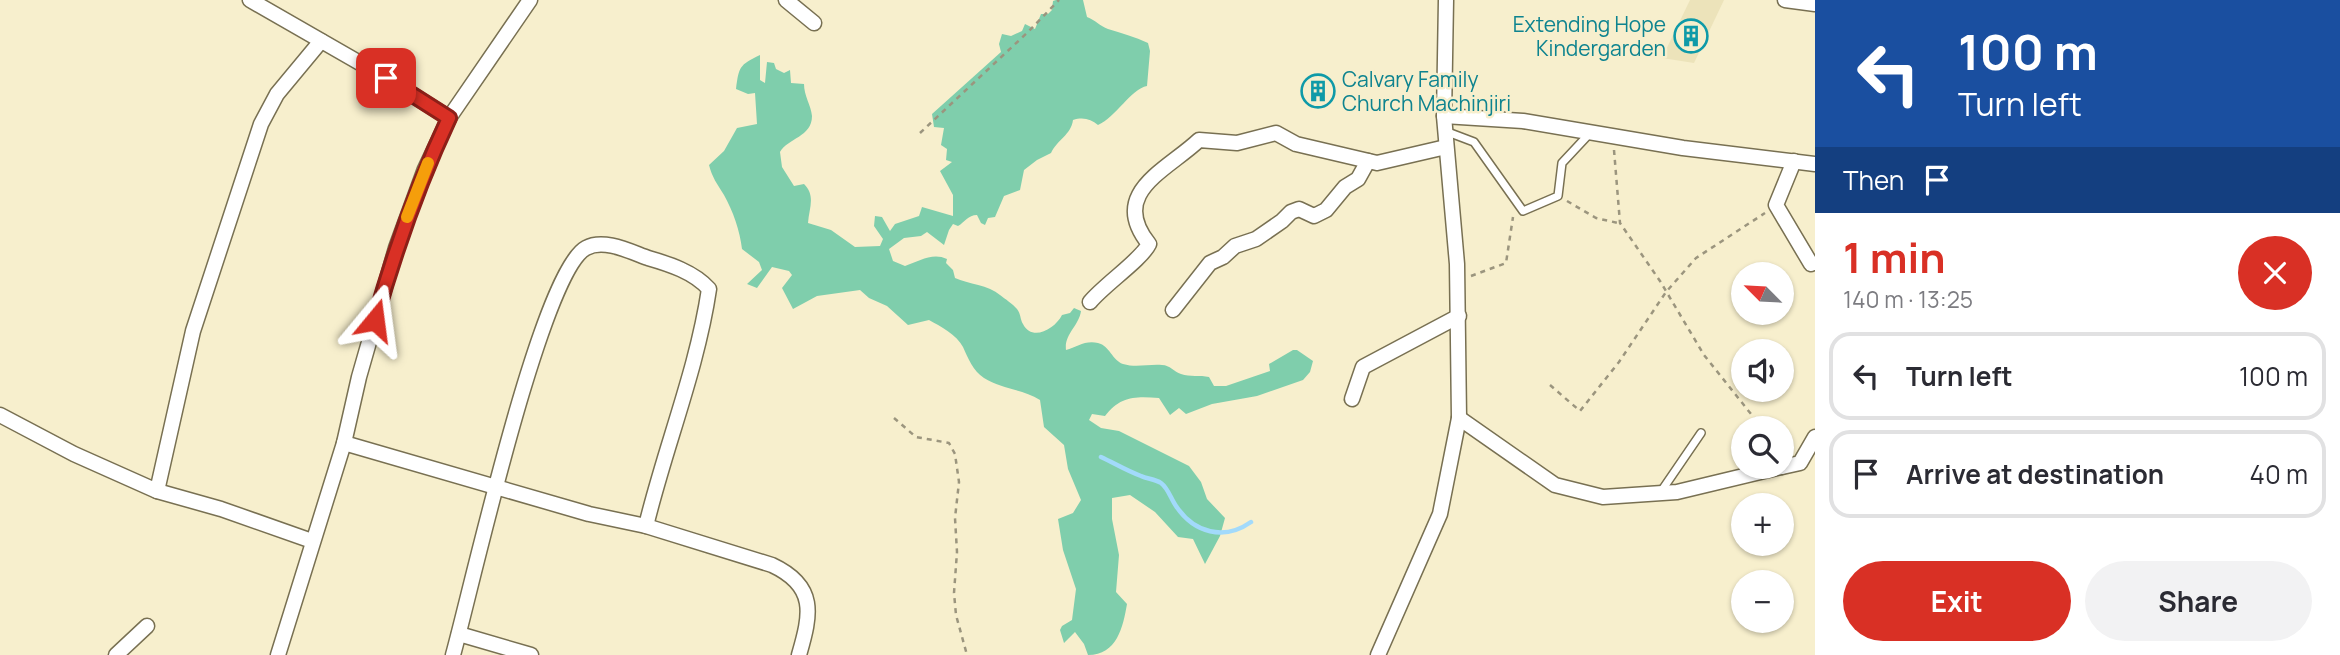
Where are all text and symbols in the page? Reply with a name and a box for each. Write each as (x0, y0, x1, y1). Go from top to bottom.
place label: Extending Hope Kindergarden (1513, 10, 1666, 62)
building icon: Extending Hope Kindergarden (1672, 17, 1710, 55)
text: 100 m (1958, 18, 2098, 85)
icon: left (1843, 28, 1934, 119)
pin (356, 48, 416, 108)
icon: arrive (367, 59, 405, 97)
place label: Calvary Family Church Machinjiri (1342, 65, 1511, 117)
building icon: Calvary Family Church Machinjiri (1299, 72, 1337, 110)
text: Turn left (1958, 82, 2082, 126)
icon: arrive (1918, 161, 1956, 199)
text: Then (1843, 162, 1904, 198)
text: 1 min (1843, 228, 1946, 286)
button: close (2238, 236, 2312, 310)
north arrow (1731, 262, 1794, 326)
map controls (1731, 262, 1794, 633)
position arrow (338, 283, 412, 357)
text: 140 m · 13:25 (1843, 283, 1973, 315)
button: sound (1731, 339, 1794, 402)
icon: left (1847, 357, 1885, 395)
text: Turn left (1906, 358, 2013, 394)
text: 100 m (2239, 358, 2308, 394)
button: search (1731, 416, 1794, 479)
icon: arrive (1847, 455, 1885, 493)
text: Arrive at destination (1906, 456, 2164, 492)
text: 40 m (2250, 456, 2308, 492)
button: + (1731, 493, 1794, 556)
button: Exit (1843, 561, 2071, 641)
button: Share (2085, 561, 2312, 641)
button: − (1731, 570, 1794, 633)

